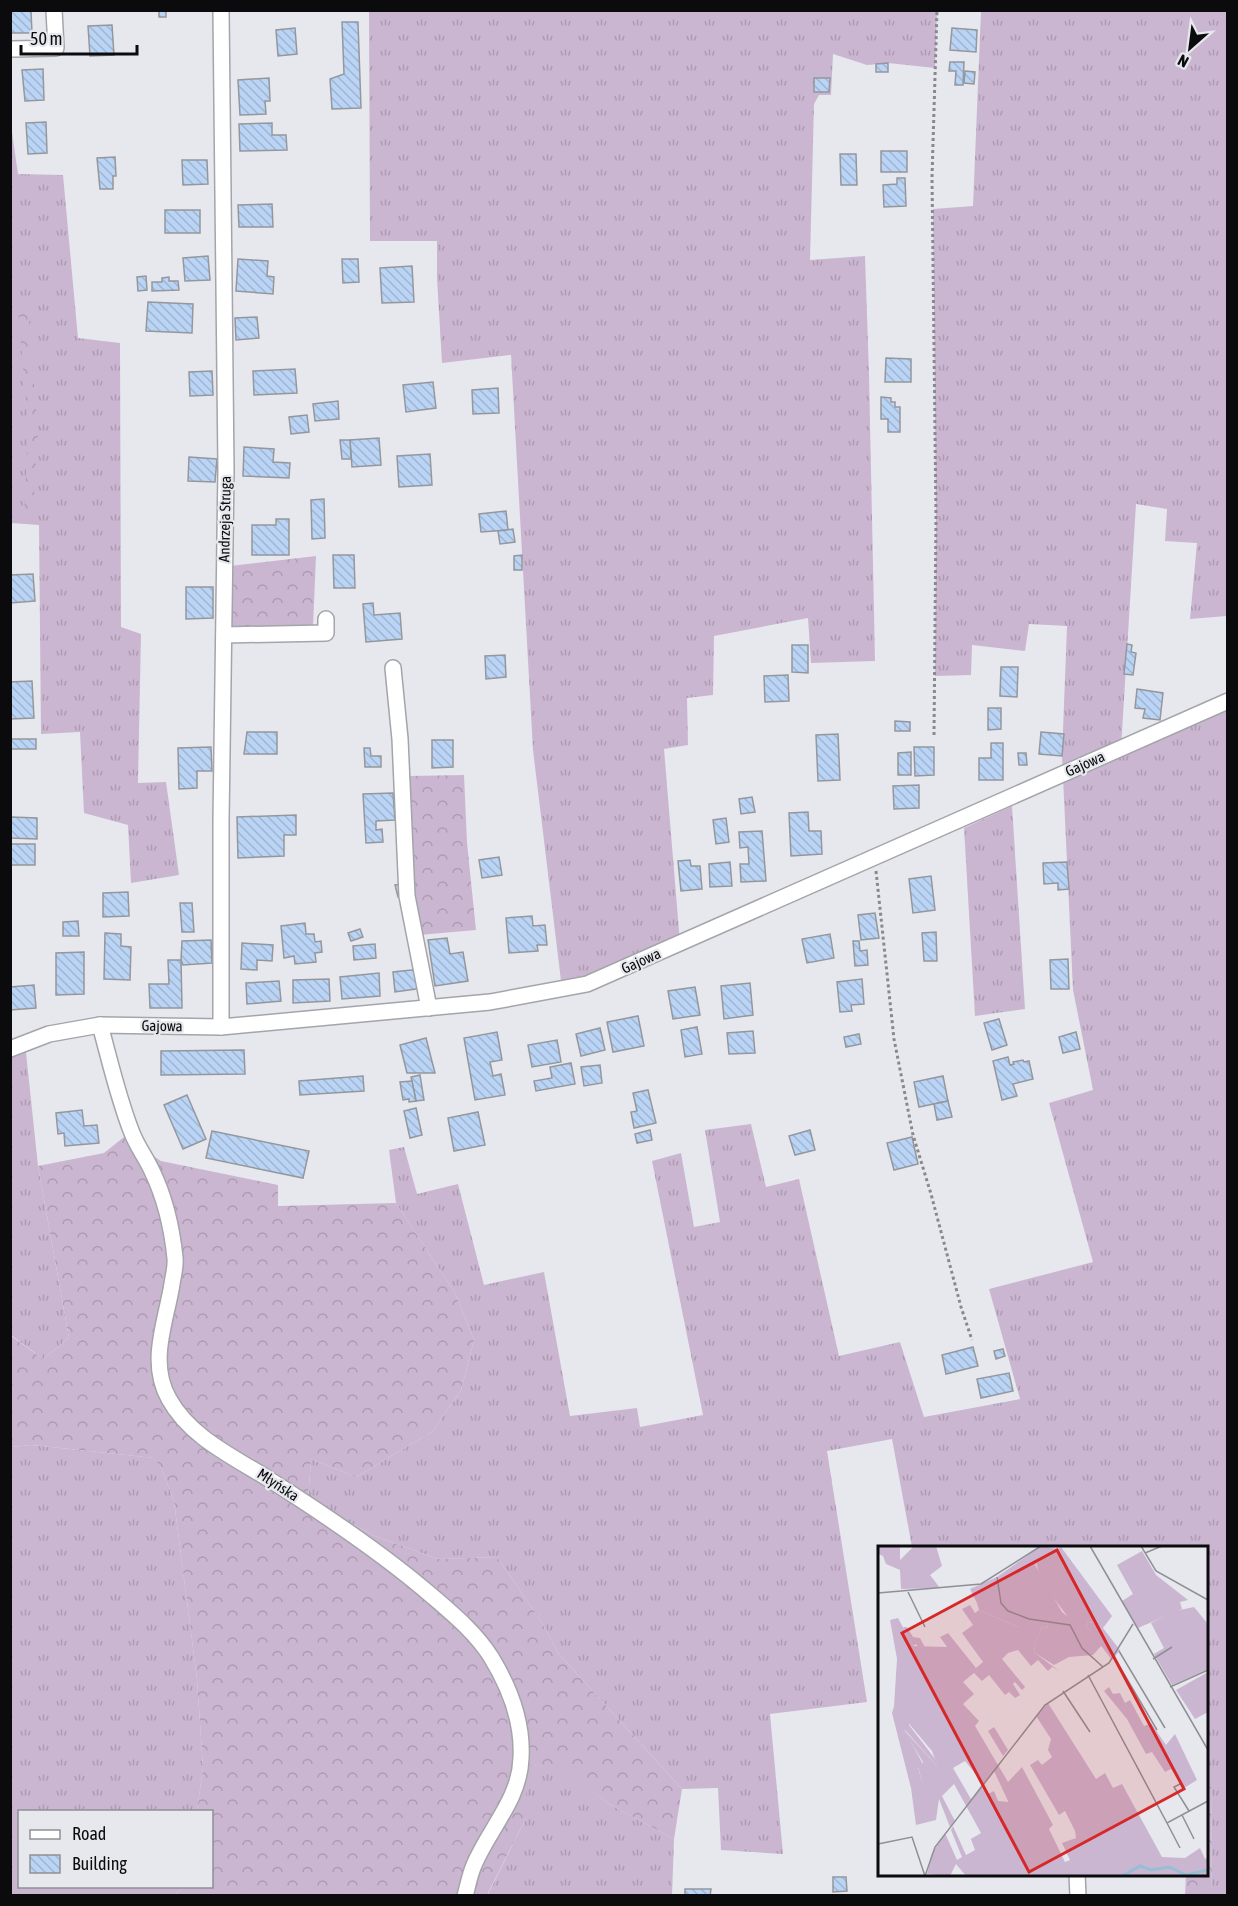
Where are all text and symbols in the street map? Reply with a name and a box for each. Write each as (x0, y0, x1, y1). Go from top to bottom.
scale bar (21, 18, 136, 56)
north arrow (1160, 18, 1220, 78)
text: 50 m (30, 28, 62, 49)
text: N (1175, 51, 1191, 71)
street label: Andrzeja Struga (215, 476, 234, 562)
street label: Gajowa (1063, 747, 1107, 780)
street label: Gajowa (619, 944, 663, 977)
street label: Gajowa (141, 1017, 183, 1034)
street label: Młyńska (254, 1465, 302, 1504)
inset map (878, 1546, 1208, 1876)
legend (18, 1810, 213, 1888)
text: Road (72, 1823, 106, 1844)
text: Building (72, 1853, 127, 1874)

